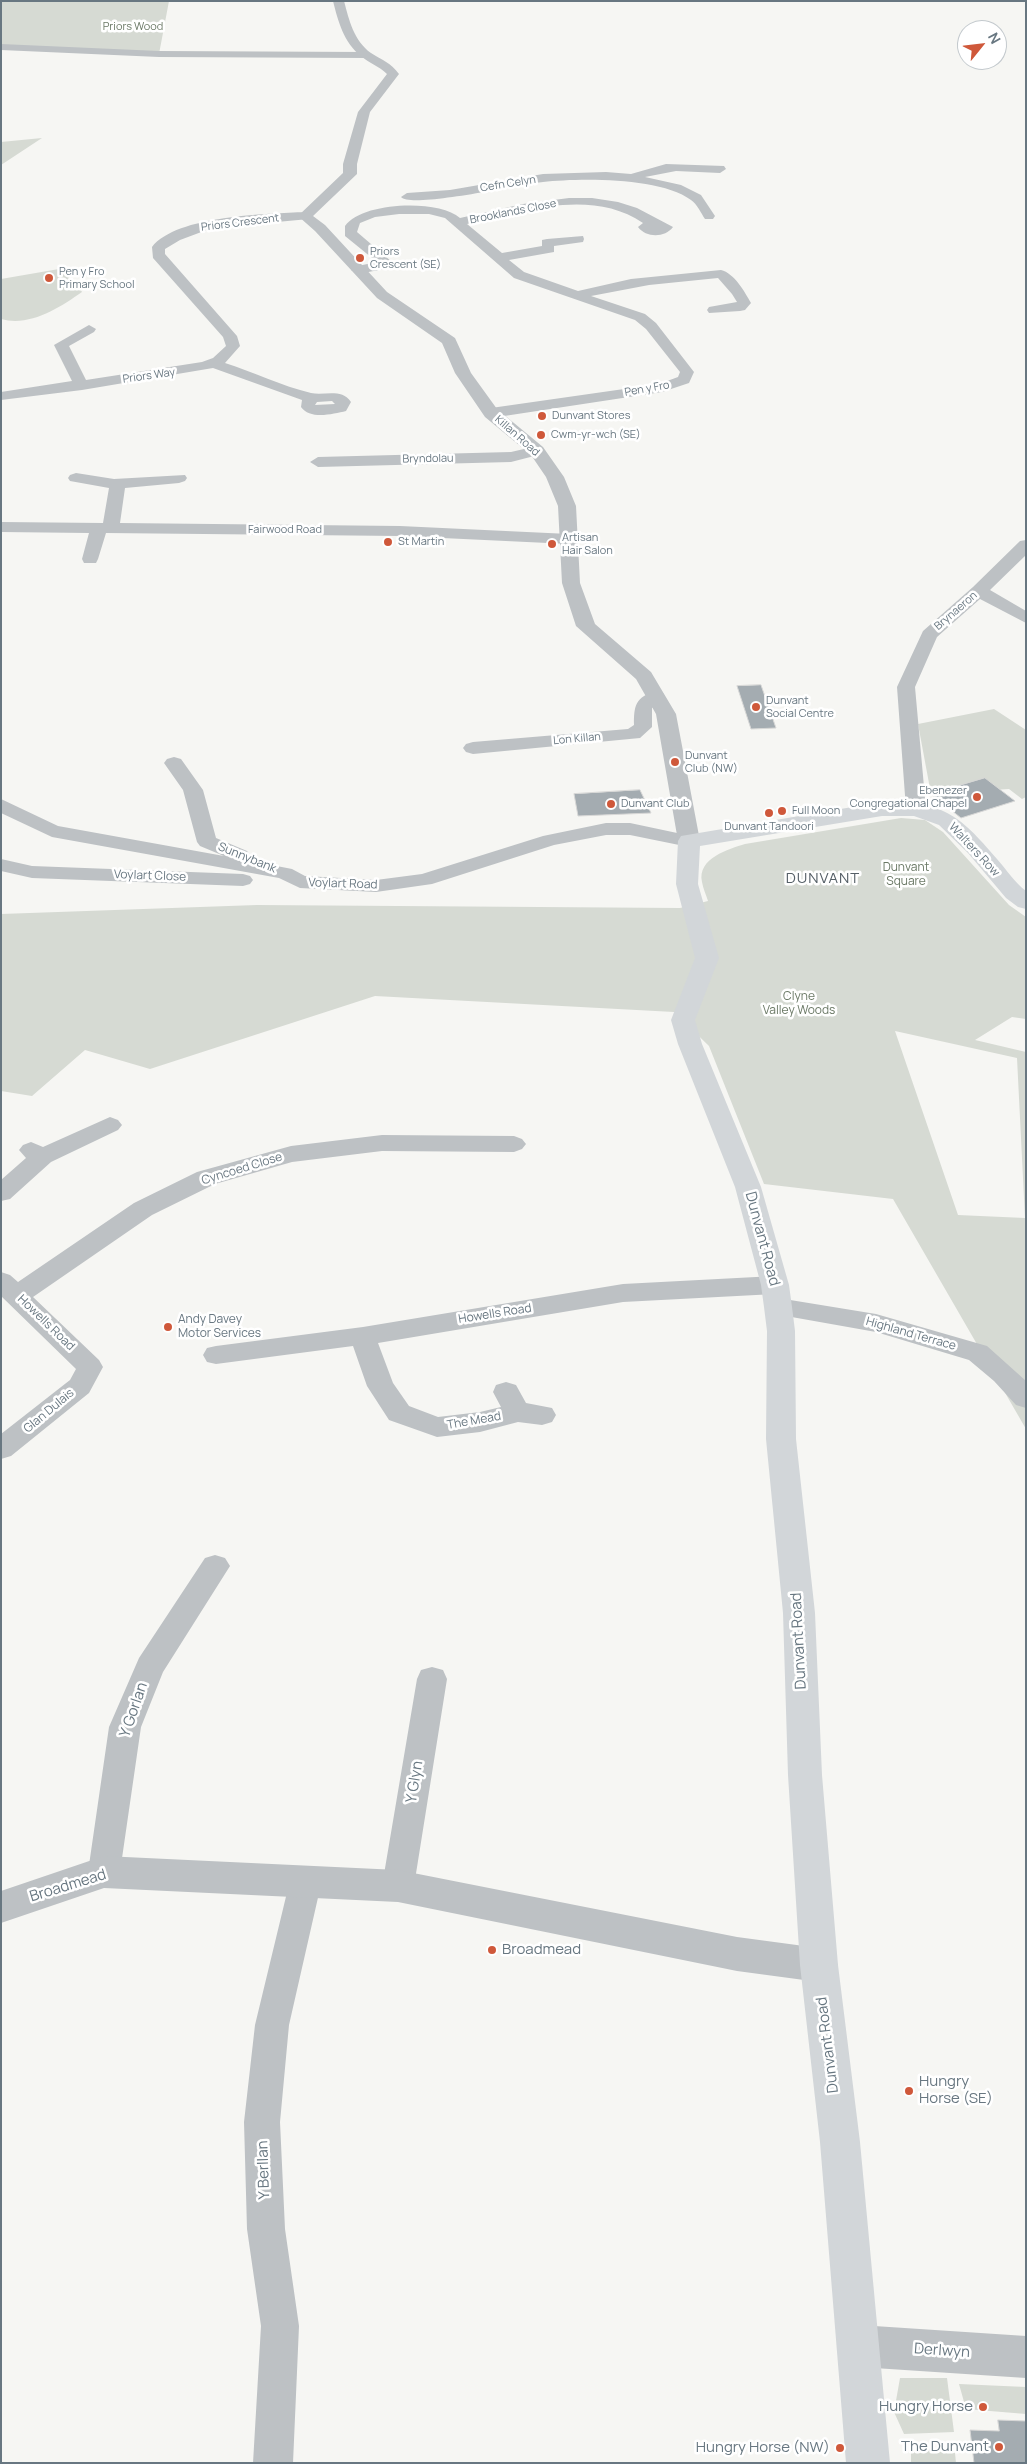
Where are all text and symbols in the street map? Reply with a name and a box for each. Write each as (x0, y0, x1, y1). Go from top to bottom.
park label: Priors Wood (103, 20, 163, 34)
north arrow (957, 20, 1007, 70)
text: N (984, 29, 1005, 47)
street label: Cefn Celyn (479, 173, 537, 195)
street label: Brooklands Close (469, 197, 557, 227)
street label: Priors Crescent (200, 212, 280, 234)
place label: Priors Crescent (SE) (370, 245, 441, 271)
marker: Priors Crescent (SE) (354, 252, 366, 264)
place label: Pen y Fro Primary School (59, 265, 134, 291)
marker: Pen y Fro Primary School (43, 272, 55, 284)
street label: Priors Way (122, 366, 176, 386)
street label: Pen y Fro (623, 379, 671, 399)
place label: Dunvant Stores (552, 409, 630, 423)
marker: Dunvant Stores (536, 410, 548, 422)
street label: Killan Road (492, 413, 542, 459)
place label: Cwm-yr-wch (SE) (551, 428, 641, 442)
marker: Cwm-yr-wch (SE) (535, 429, 547, 441)
street label: Bryndolau (402, 452, 454, 466)
street label: Fairwood Road (248, 523, 322, 537)
place label: Artisan Hair Salon (562, 531, 613, 557)
place label: St Martin (398, 535, 444, 549)
marker: St Martin (382, 536, 394, 548)
marker: Artisan Hair Salon (546, 538, 558, 550)
street label: Brynaeron (932, 589, 980, 633)
place label: Dunvant Social Centre (766, 694, 834, 720)
marker: Dunvant Social Centre (750, 701, 762, 713)
street label: Lon Killan (553, 730, 601, 748)
place label: Dunvant Club (NW) (685, 749, 738, 775)
marker: Dunvant Club (NW) (669, 756, 681, 768)
place label: Ebenezer Congregational Chapel (850, 784, 967, 810)
marker: Ebenezer Congregational Chapel (971, 791, 983, 803)
place label: Dunvant Club (621, 797, 689, 811)
marker: Dunvant Club (605, 798, 617, 810)
place label: Full Moon (792, 804, 840, 818)
marker: Full Moon (776, 805, 788, 817)
marker: Dunvant Tandoori (763, 807, 775, 819)
place label: Dunvant Tandoori (724, 820, 814, 834)
street label: Walters Row (945, 820, 1003, 880)
street label: Sunnybank (216, 840, 278, 876)
park label: Dunvant Square (883, 861, 929, 889)
street label: Voylart Close (114, 868, 186, 884)
district label: DUNVANT (785, 870, 861, 888)
street label: Voylart Road (308, 876, 378, 892)
park label: Clyne Valley Woods (763, 990, 835, 1018)
street label: Cyncoed Close (200, 1150, 284, 1188)
street label: Dunvant Road (741, 1190, 783, 1288)
street label: Howells Road (14, 1292, 78, 1354)
street label: Howells Road (457, 1301, 533, 1327)
place label: Andy Davey Motor Services (178, 1313, 261, 1341)
street label: Highland Terrace (864, 1314, 958, 1354)
marker: Andy Davey Motor Services (162, 1321, 174, 1333)
street label: Glan Dulais (21, 1386, 77, 1436)
street label: The Mead (446, 1409, 502, 1433)
street label: Dunvant Road (787, 1592, 811, 1690)
street label: Y Gorlan (116, 1680, 152, 1740)
street label: Y Glyn (403, 1760, 427, 1804)
street label: Broadmead (28, 1866, 108, 1906)
place label: Broadmead (502, 1941, 581, 1959)
marker: Broadmead (486, 1944, 498, 1956)
street label: Dunvant Road (813, 1996, 843, 2094)
place label: Hungry Horse (SE) (919, 2073, 993, 2108)
marker: Hungry Horse (SE) (903, 2085, 915, 2097)
street label: Y Berllan (254, 2140, 274, 2200)
street label: Derlwyn (913, 2340, 971, 2362)
place label: Hungry Horse (879, 2398, 973, 2416)
marker: Hungry Horse (977, 2401, 989, 2413)
place label: The Dunvant (901, 2438, 989, 2456)
place label: Hungry Horse (NW) (696, 2439, 830, 2457)
marker: The Dunvant (993, 2441, 1005, 2453)
marker: Hungry Horse (NW) (834, 2442, 846, 2454)

